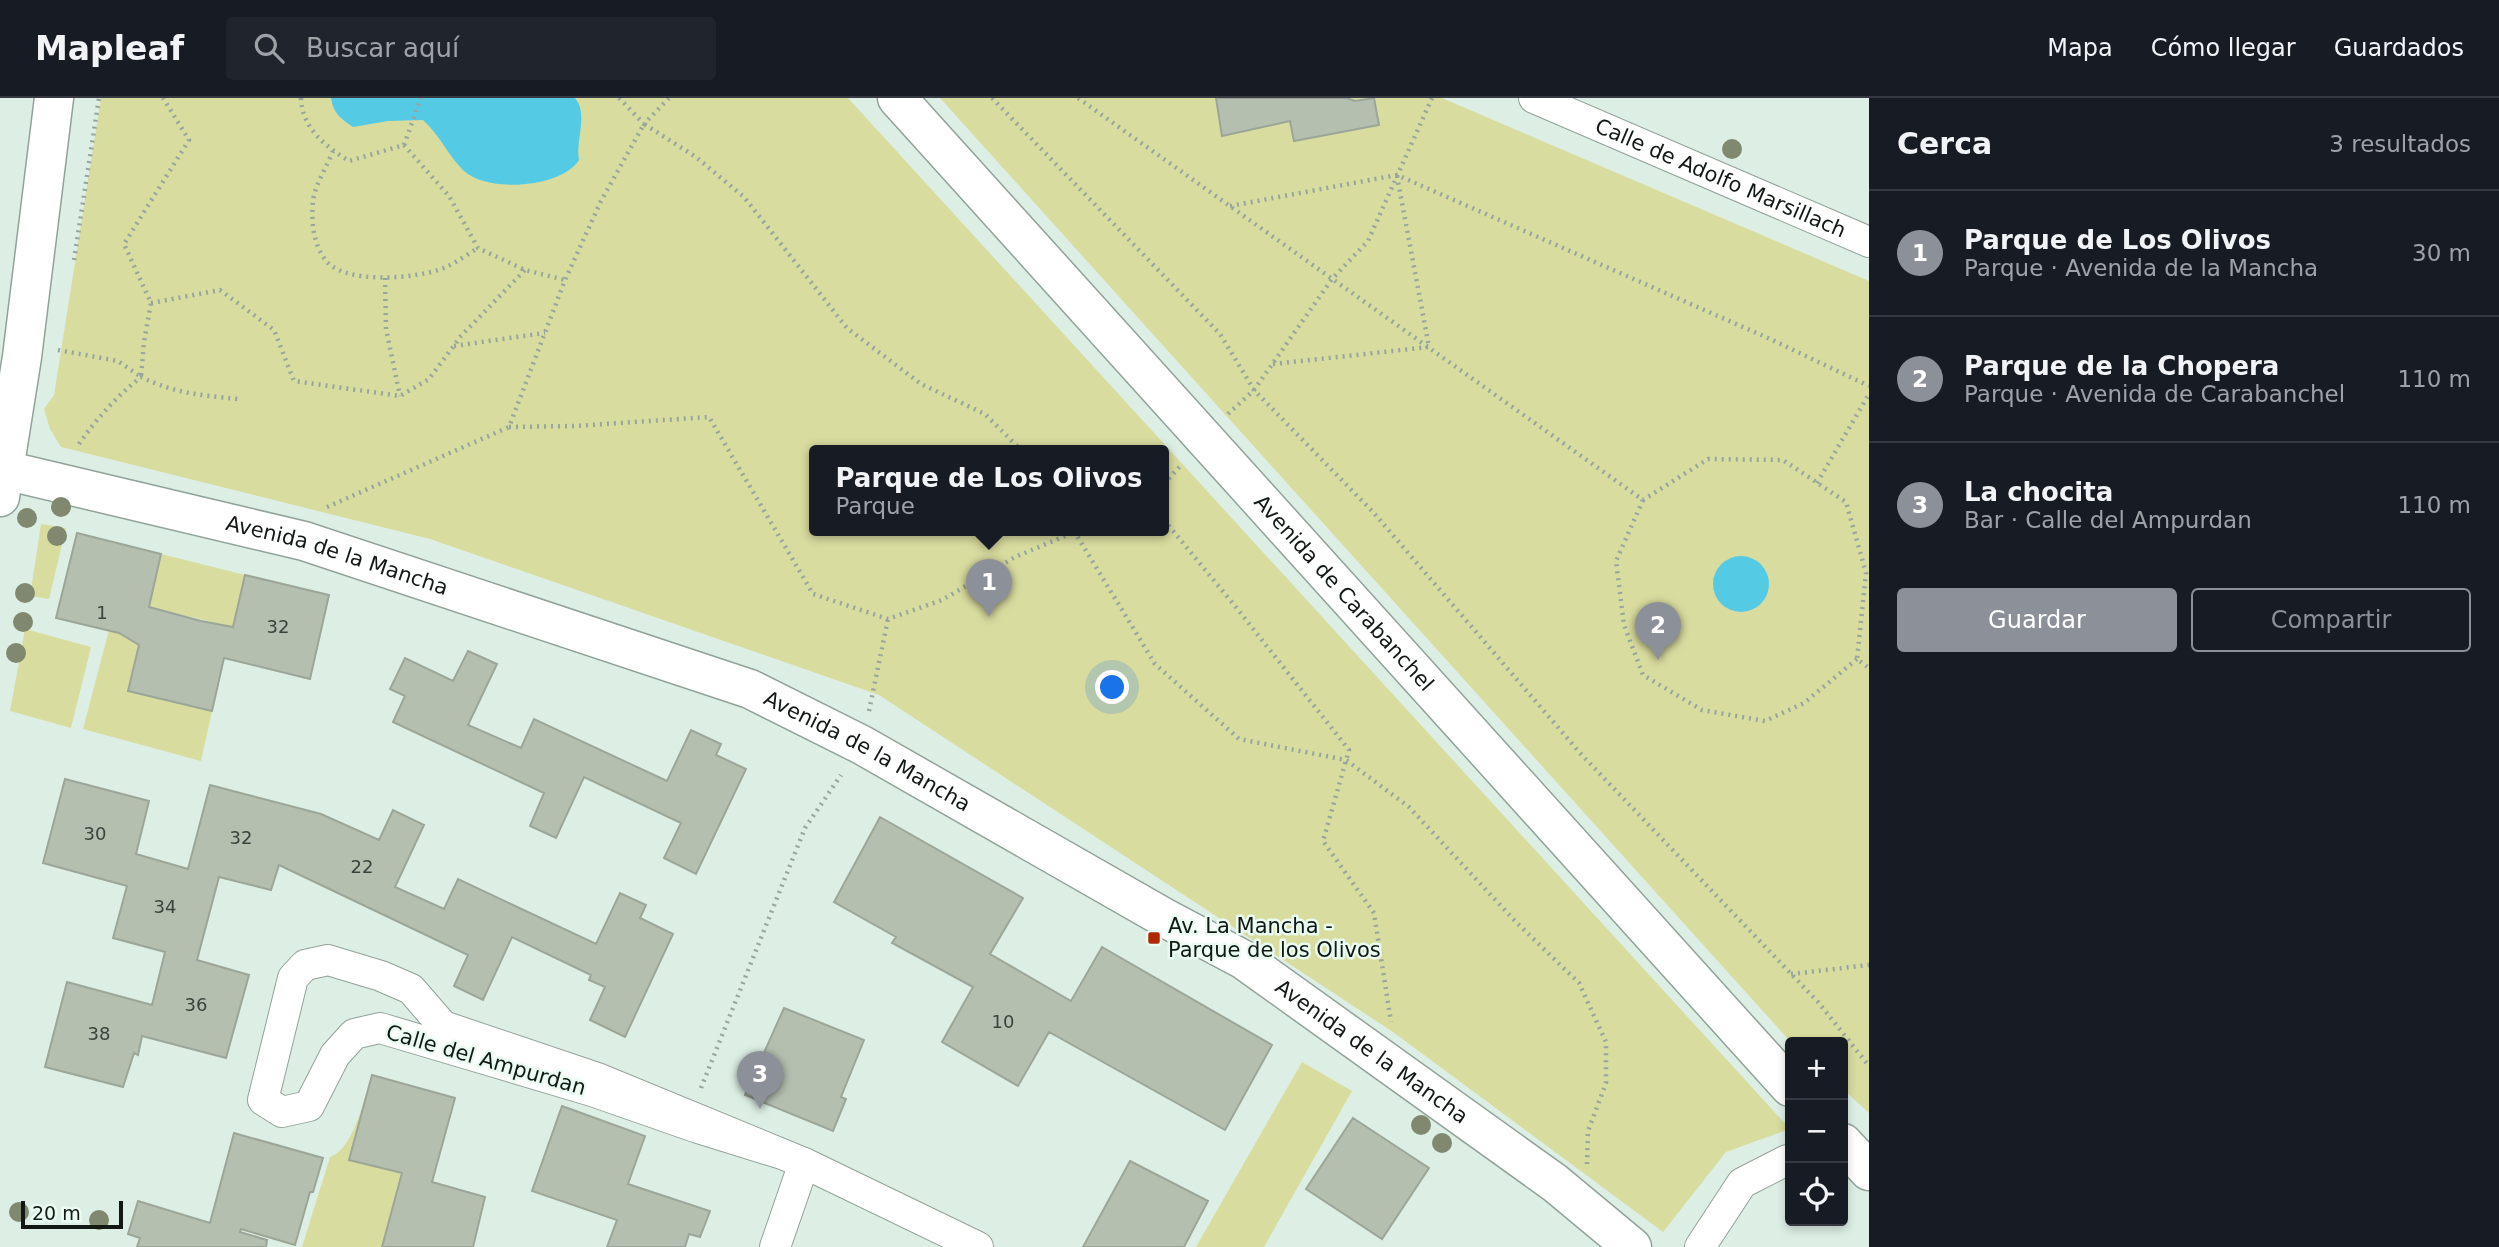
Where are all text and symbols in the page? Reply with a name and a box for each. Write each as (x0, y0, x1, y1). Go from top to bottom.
search box (226, 17, 716, 80)
text: Mapleaf (35, 29, 184, 68)
icon: search (250, 29, 288, 67)
text: Buscar aquí (306, 33, 459, 63)
text: Mapa (2047, 34, 2113, 62)
text: Cómo llegar (2151, 34, 2296, 62)
text: Guardados (2334, 34, 2464, 62)
street label: Calle de Adolfo Marsillach (1591, 114, 1850, 243)
text: Cerca (1897, 126, 1992, 161)
text: 3 resultados (2329, 131, 2471, 157)
text: Parque de Los Olivos (1964, 225, 2271, 255)
text: 1 (1912, 240, 1928, 266)
text: 30 m (2412, 240, 2471, 266)
text: Parque · Avenida de la Mancha (1964, 255, 2318, 281)
text: Parque de la Chopera (1964, 351, 2279, 381)
text: 2 (1912, 366, 1928, 392)
text: 110 m (2397, 366, 2471, 392)
text: Parque · Avenida de Carabanchel (1964, 381, 2345, 407)
popup (809, 445, 1169, 536)
text: Parque de Los Olivos (836, 463, 1143, 493)
text: La chocita (1964, 477, 2113, 507)
street label: Avenida de Carabanchel (1249, 490, 1439, 696)
text: 3 (1912, 492, 1928, 518)
text: 110 m (2397, 492, 2471, 518)
text: Parque (836, 493, 915, 519)
text: Bar · Calle del Ampurdan (1964, 507, 2252, 533)
street label: Avenida de la Mancha (223, 511, 451, 600)
pin: 1 (966, 559, 1012, 617)
button: Guardar (1897, 588, 2177, 652)
button: Compartir (2191, 588, 2471, 652)
house number: 1 (96, 602, 108, 623)
pin: 2 (1635, 602, 1681, 660)
house number: 32 (267, 616, 289, 637)
your location (1095, 670, 1129, 704)
street label: Avenida de la Mancha (760, 686, 975, 816)
house number: 30 (84, 823, 106, 844)
house number: 32 (230, 827, 252, 848)
house number: 22 (351, 856, 373, 877)
house number: 34 (154, 896, 176, 917)
place label: Av. La Mancha - Parque de los Olivos (1168, 914, 1381, 962)
marker: Av. La Mancha - Parque de los Olivos (1146, 930, 1162, 946)
street label: Avenida de la Mancha (1271, 974, 1472, 1129)
house number: 36 (185, 994, 207, 1015)
house number: 10 (992, 1011, 1014, 1032)
street label: Calle del Ampurdan (383, 1020, 589, 1100)
house number: 38 (88, 1023, 110, 1044)
map controls (1785, 1037, 1848, 1226)
button: + (1785, 1037, 1848, 1100)
pin: 3 (737, 1051, 783, 1109)
button: − (1785, 1100, 1848, 1163)
button: locate (1785, 1163, 1848, 1226)
scale bar (21, 1198, 122, 1230)
text: 20 m (32, 1202, 81, 1224)

